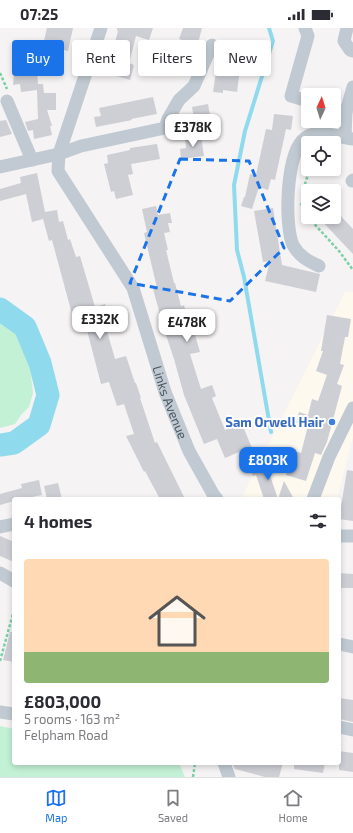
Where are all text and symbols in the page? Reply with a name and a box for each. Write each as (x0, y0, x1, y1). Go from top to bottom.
text: 07:25 (20, 5, 58, 23)
chip: Buy (12, 40, 64, 76)
chip: Rent (72, 40, 130, 76)
chip: Filters (138, 40, 206, 76)
chip: New (214, 40, 271, 76)
north arrow (301, 88, 341, 128)
map controls (301, 88, 341, 224)
pin: £378K (165, 114, 221, 148)
text: £378K (174, 119, 212, 135)
button: locate (301, 136, 341, 176)
button: layers (301, 184, 341, 224)
pin: £332K (72, 306, 128, 340)
pin: £478K (159, 309, 215, 343)
text: £332K (81, 311, 119, 327)
text: £478K (167, 314, 207, 330)
street label: Links Avenue (149, 364, 191, 441)
place label: Sam Orwell Hair (225, 414, 324, 430)
marker: Sam Orwell Hair (327, 417, 337, 427)
pin: £803K (240, 447, 296, 481)
text: £803K (248, 452, 288, 468)
icon: filters (307, 510, 329, 532)
text: 4 homes (24, 511, 92, 531)
icon: home (141, 585, 213, 657)
text: £803,000 (24, 691, 101, 711)
text: 5 rooms · 163 m² (24, 711, 120, 727)
text: Felpham Road (24, 727, 108, 743)
tab: Map (45, 787, 67, 824)
tab: Saved (158, 787, 188, 824)
tab: Home (279, 787, 308, 824)

